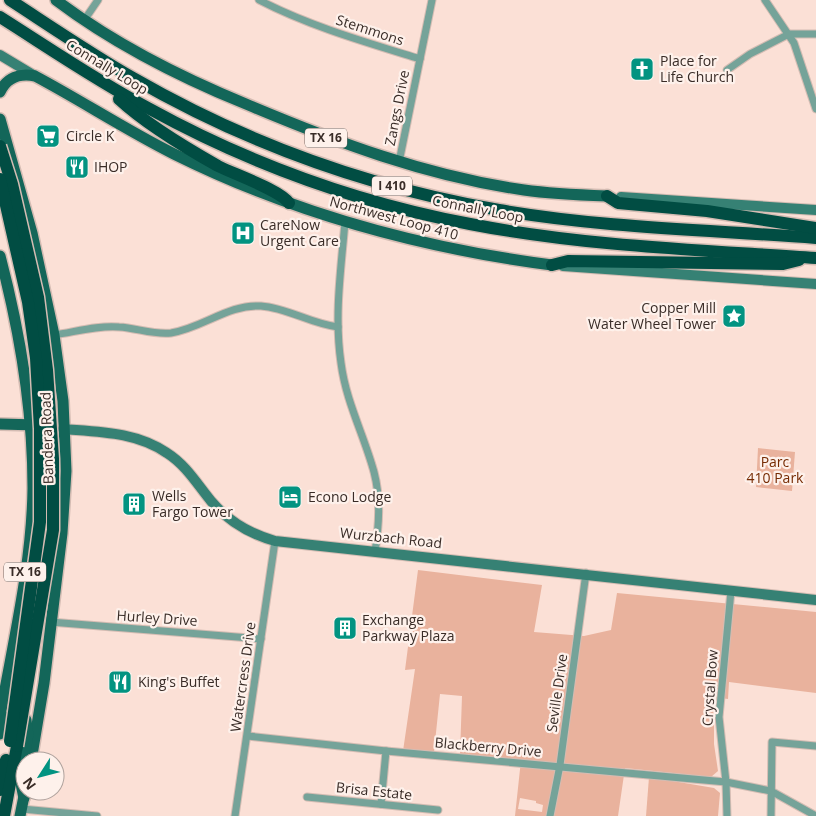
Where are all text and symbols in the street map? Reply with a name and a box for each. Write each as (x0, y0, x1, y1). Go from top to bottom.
street label: Stemmons (334, 10, 407, 49)
street label: Connally Loop (63, 35, 152, 99)
place label: Place for Life Church (660, 51, 734, 86)
church icon: Place for Life Church (629, 56, 655, 82)
street label: Zangs Drive (380, 68, 413, 147)
supermarket icon: Circle K (35, 123, 61, 149)
place label: Circle K (66, 126, 115, 145)
road number: TX 16 (305, 128, 347, 148)
restaurant icon: IHOP (64, 154, 90, 180)
place label: IHOP (94, 157, 128, 176)
road number: I 410 (372, 177, 412, 196)
street label: Connally Loop (431, 190, 525, 227)
street label: Northwest Loop 410 (328, 191, 461, 244)
place label: CareNow Urgent Care (260, 215, 339, 250)
hospital icon: CareNow Urgent Care (230, 220, 256, 246)
place label: Copper Mill Water Wheel Tower (588, 298, 716, 333)
place icon: Copper Mill Water Wheel Tower (721, 303, 747, 329)
street label: Bandera Road (35, 392, 58, 485)
park label: Parc 410 Park (747, 452, 804, 487)
hotel icon: Econo Lodge (277, 484, 303, 510)
place label: Wells Fargo Tower (152, 486, 233, 521)
place label: Econo Lodge (308, 487, 391, 506)
building icon: Wells Fargo Tower (121, 491, 147, 517)
street label: Wurzbach Road (339, 523, 443, 552)
road number: TX 16 (4, 562, 46, 582)
street label: Hurley Drive (116, 605, 198, 630)
place label: Exchange Parkway Plaza (362, 610, 455, 645)
building icon: Exchange Parkway Plaza (332, 615, 358, 641)
street label: Watercress Drive (225, 621, 260, 733)
street label: Crystal Bow (697, 649, 722, 727)
street label: Seville Drive (542, 652, 571, 733)
restaurant icon: King's Buffet (107, 669, 133, 695)
place label: King's Buffet (138, 672, 220, 691)
street label: Blackberry Drive (434, 732, 542, 761)
north arrow (15, 751, 65, 801)
text: N (18, 774, 40, 794)
street label: Brisa Estate (335, 777, 413, 804)

